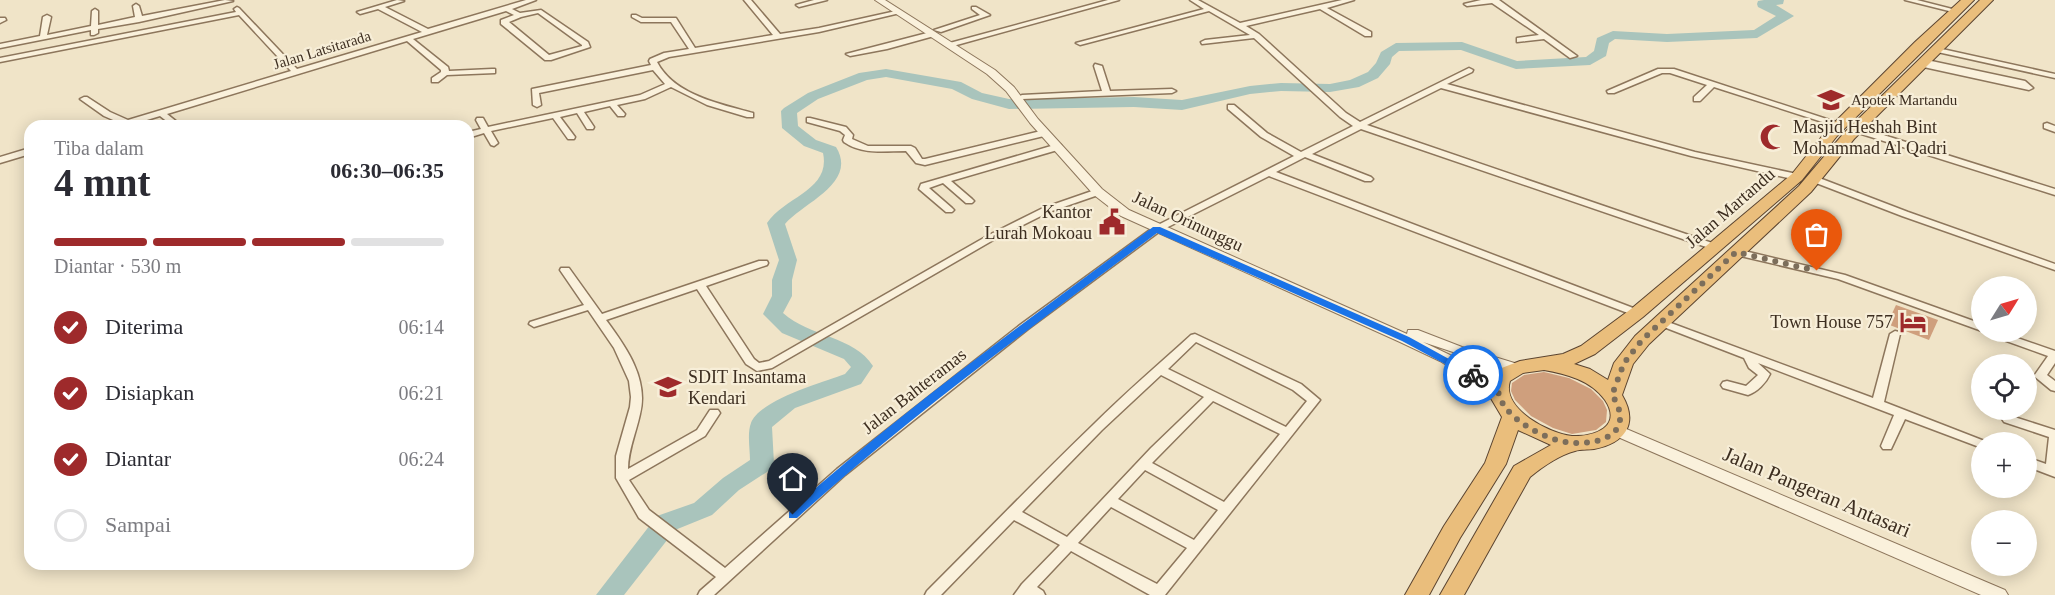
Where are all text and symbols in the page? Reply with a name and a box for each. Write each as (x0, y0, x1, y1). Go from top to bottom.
street label: Jalan Latsitarada (271, 27, 373, 72)
school or university icon: Apotek Martandu (1816, 85, 1846, 115)
place label: Apotek Martandu (1851, 92, 1958, 108)
place label: Masjid Heshah Bint Mohammad Al Qadri (1793, 117, 1947, 158)
mosque icon: Masjid Heshah Bint Mohammad Al Qadri (1758, 122, 1788, 152)
text: Tiba dalam (54, 137, 144, 159)
text: 06:30–06:35 (330, 158, 444, 183)
text: 4 mnt (54, 161, 150, 204)
street label: Jalan Martandu (1681, 164, 1779, 252)
street label: Jalan Orinunggu (1130, 187, 1246, 255)
place label: Kantor Lurah Mokoau (985, 202, 1092, 243)
public building icon: Kantor Lurah Mokoau (1097, 207, 1127, 237)
pin (1791, 209, 1842, 271)
icon: bag (1800, 218, 1833, 251)
text: Diantar · 530 m (54, 255, 181, 277)
north arrow (1971, 276, 2037, 342)
map controls (1971, 276, 2037, 576)
hotel icon: Town House 757 (1898, 307, 1928, 337)
icon: check (54, 311, 87, 344)
place label: Town House 757 (1770, 312, 1893, 332)
text: Diterima (105, 314, 183, 339)
text: 06:14 (398, 316, 444, 338)
street label: Jalan Bahteramas (858, 344, 970, 438)
courier (1443, 345, 1503, 405)
button: locate (1971, 354, 2037, 420)
icon: bike (1457, 359, 1490, 392)
place label: SDIT Insantama Kendari (688, 367, 806, 408)
school or university icon: SDIT Insantama Kendari (653, 372, 683, 402)
icon: check (54, 377, 87, 410)
text: Disiapkan (105, 380, 194, 405)
text: 06:21 (398, 382, 444, 404)
button: + (1971, 432, 2037, 498)
street label: Jalan Pangeran Antasari (1719, 442, 1915, 543)
icon: check (54, 443, 87, 476)
text: Diantar (105, 446, 171, 471)
text: 06:24 (398, 448, 444, 470)
pin (767, 453, 818, 515)
icon: home (776, 462, 809, 495)
button: − (1971, 510, 2037, 576)
text: Sampai (105, 512, 171, 537)

